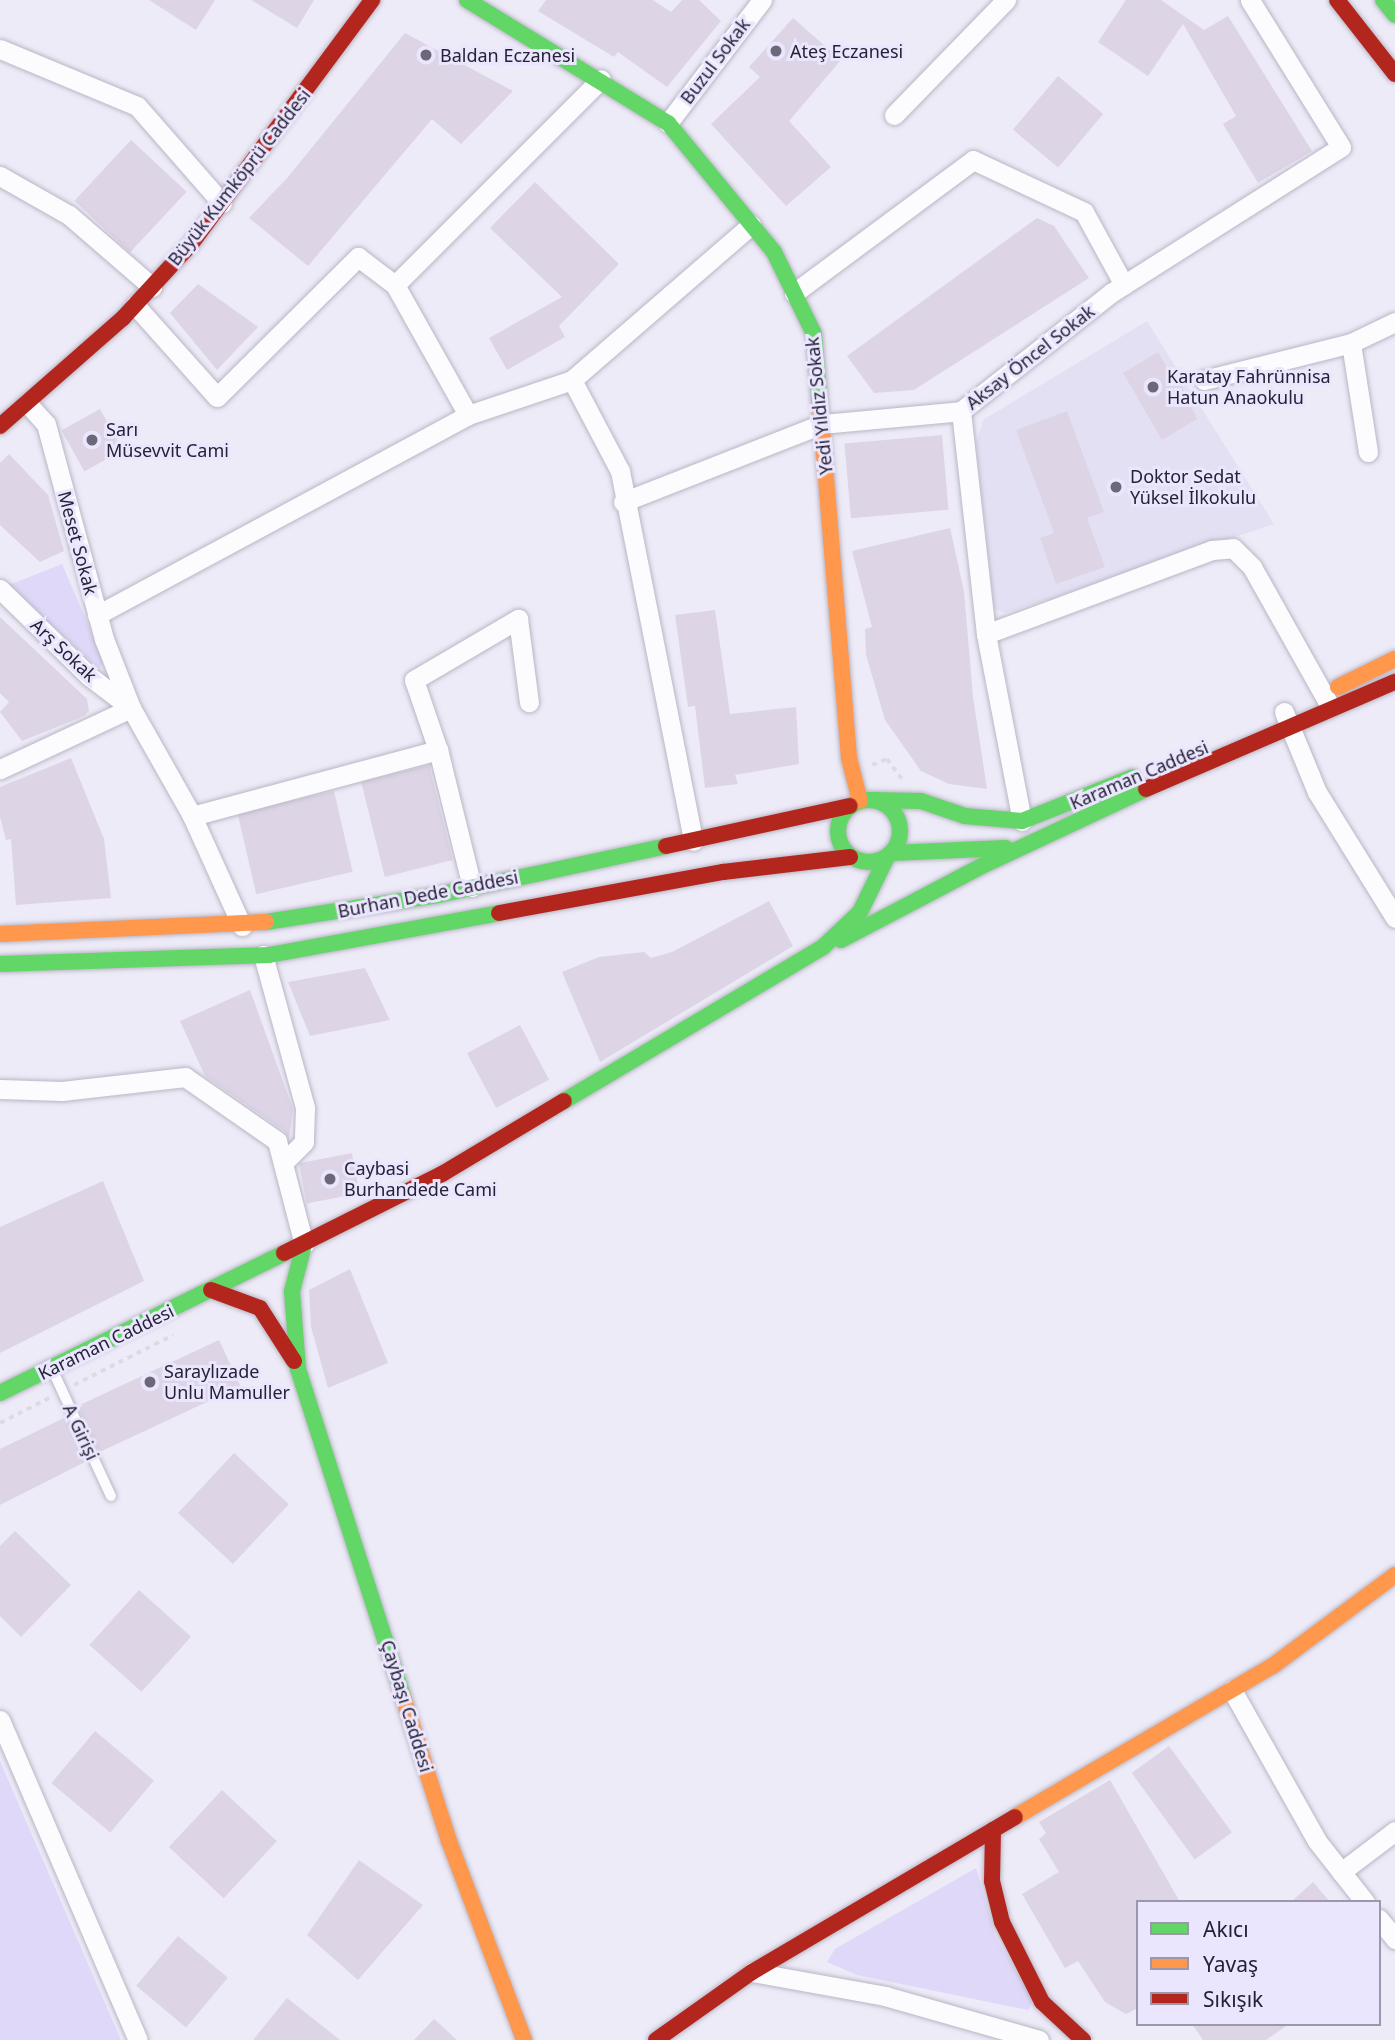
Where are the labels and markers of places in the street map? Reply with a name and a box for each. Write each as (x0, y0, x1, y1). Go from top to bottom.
place label: Ateş Eczanesi (790, 40, 903, 62)
marker: Ateş Eczanesi (768, 43, 784, 59)
place label: Baldan Eczanesi (440, 44, 575, 66)
marker: Baldan Eczanesi (418, 47, 434, 63)
place label: Karatay Fahrünnisa Hatun Anaokulu (1167, 366, 1331, 408)
marker: Karatay Fahrünnisa Hatun Anaokulu (1145, 379, 1161, 395)
place label: Sarı Müsevvit Cami (106, 419, 229, 462)
marker: Sarı Müsevvit Cami (84, 432, 100, 448)
place label: Doktor Sedat Yüksel İlkokulu (1130, 466, 1256, 508)
marker: Doktor Sedat Yüksel İlkokulu (1108, 479, 1124, 495)
place label: Caybasi Burhandede Cami (344, 1158, 497, 1200)
marker: Caybasi Burhandede Cami (322, 1171, 338, 1187)
place label: Saraylızade Unlu Mamuller (164, 1361, 290, 1404)
marker: Saraylızade Unlu Mamuller (142, 1374, 158, 1390)

